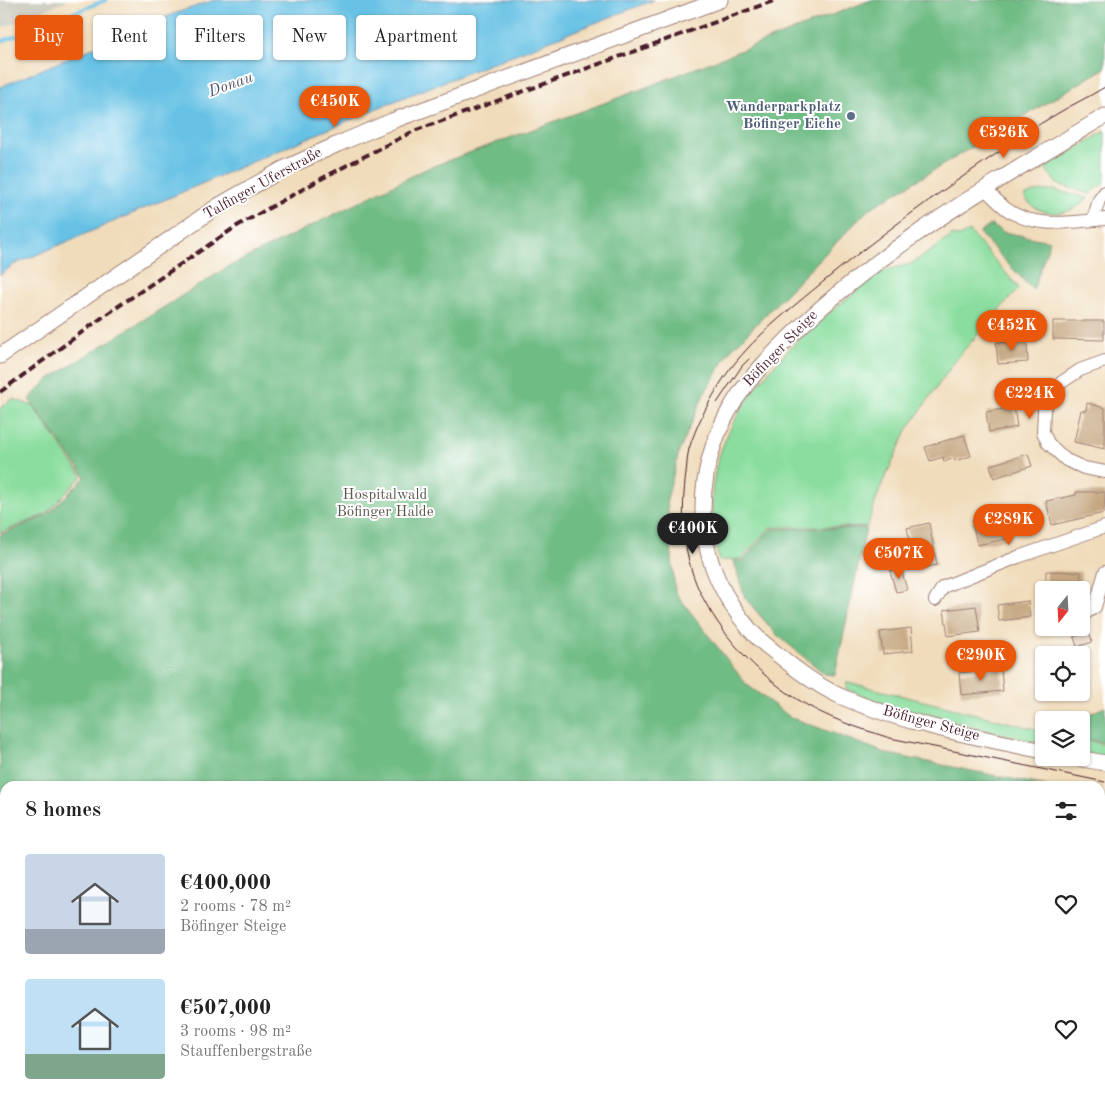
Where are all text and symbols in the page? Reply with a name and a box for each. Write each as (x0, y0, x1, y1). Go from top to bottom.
chip: Buy (15, 15, 83, 60)
chip: Rent (93, 15, 166, 60)
chip: Filters (176, 15, 263, 60)
chip: New (273, 15, 346, 60)
chip: Apartment (356, 15, 476, 60)
water label: Donau (206, 70, 255, 101)
pin: €450K (300, 86, 370, 128)
text: €450K (310, 94, 360, 110)
place label: Wanderparkplatz Böfinger Eiche (725, 100, 841, 132)
marker: Wanderparkplatz Böfinger Eiche (845, 110, 857, 122)
pin: €526K (969, 116, 1039, 159)
text: €526K (979, 125, 1029, 141)
street label: Talfinger Uferstraße (201, 145, 325, 223)
street label: Böfinger Steige (741, 308, 821, 390)
pin: €452K (977, 310, 1047, 352)
text: €452K (987, 318, 1037, 334)
pin: €224K (995, 378, 1065, 420)
text: €224K (1005, 386, 1055, 402)
park label: Hospitalwald Böfinger Halde (336, 488, 434, 520)
pin: €289K (974, 504, 1044, 546)
pin: €400K (658, 512, 728, 555)
text: €289K (984, 512, 1034, 528)
text: €400K (668, 521, 718, 537)
pin: €507K (864, 538, 934, 580)
text: €507K (874, 546, 924, 562)
north arrow (1035, 581, 1090, 636)
map controls (1035, 581, 1090, 766)
pin: €290K (946, 640, 1016, 682)
button: locate (1035, 646, 1090, 701)
text: €290K (956, 648, 1006, 664)
street label: Böfinger Steige (881, 704, 981, 744)
button: layers (1035, 711, 1090, 766)
icon: filters (1052, 797, 1080, 825)
text: 8 homes (25, 800, 101, 821)
text: €400,000 (180, 873, 271, 894)
icon: home (65, 874, 125, 934)
icon: heart (1052, 890, 1080, 918)
text: 2 rooms · 78 m² (180, 899, 291, 915)
text: Böfinger Steige (180, 919, 286, 935)
text: €507,000 (180, 998, 271, 1019)
icon: home (65, 999, 125, 1059)
icon: heart (1052, 1015, 1080, 1043)
text: 3 rooms · 98 m² (180, 1024, 291, 1040)
text: Stauffenbergstraße (180, 1044, 312, 1060)

